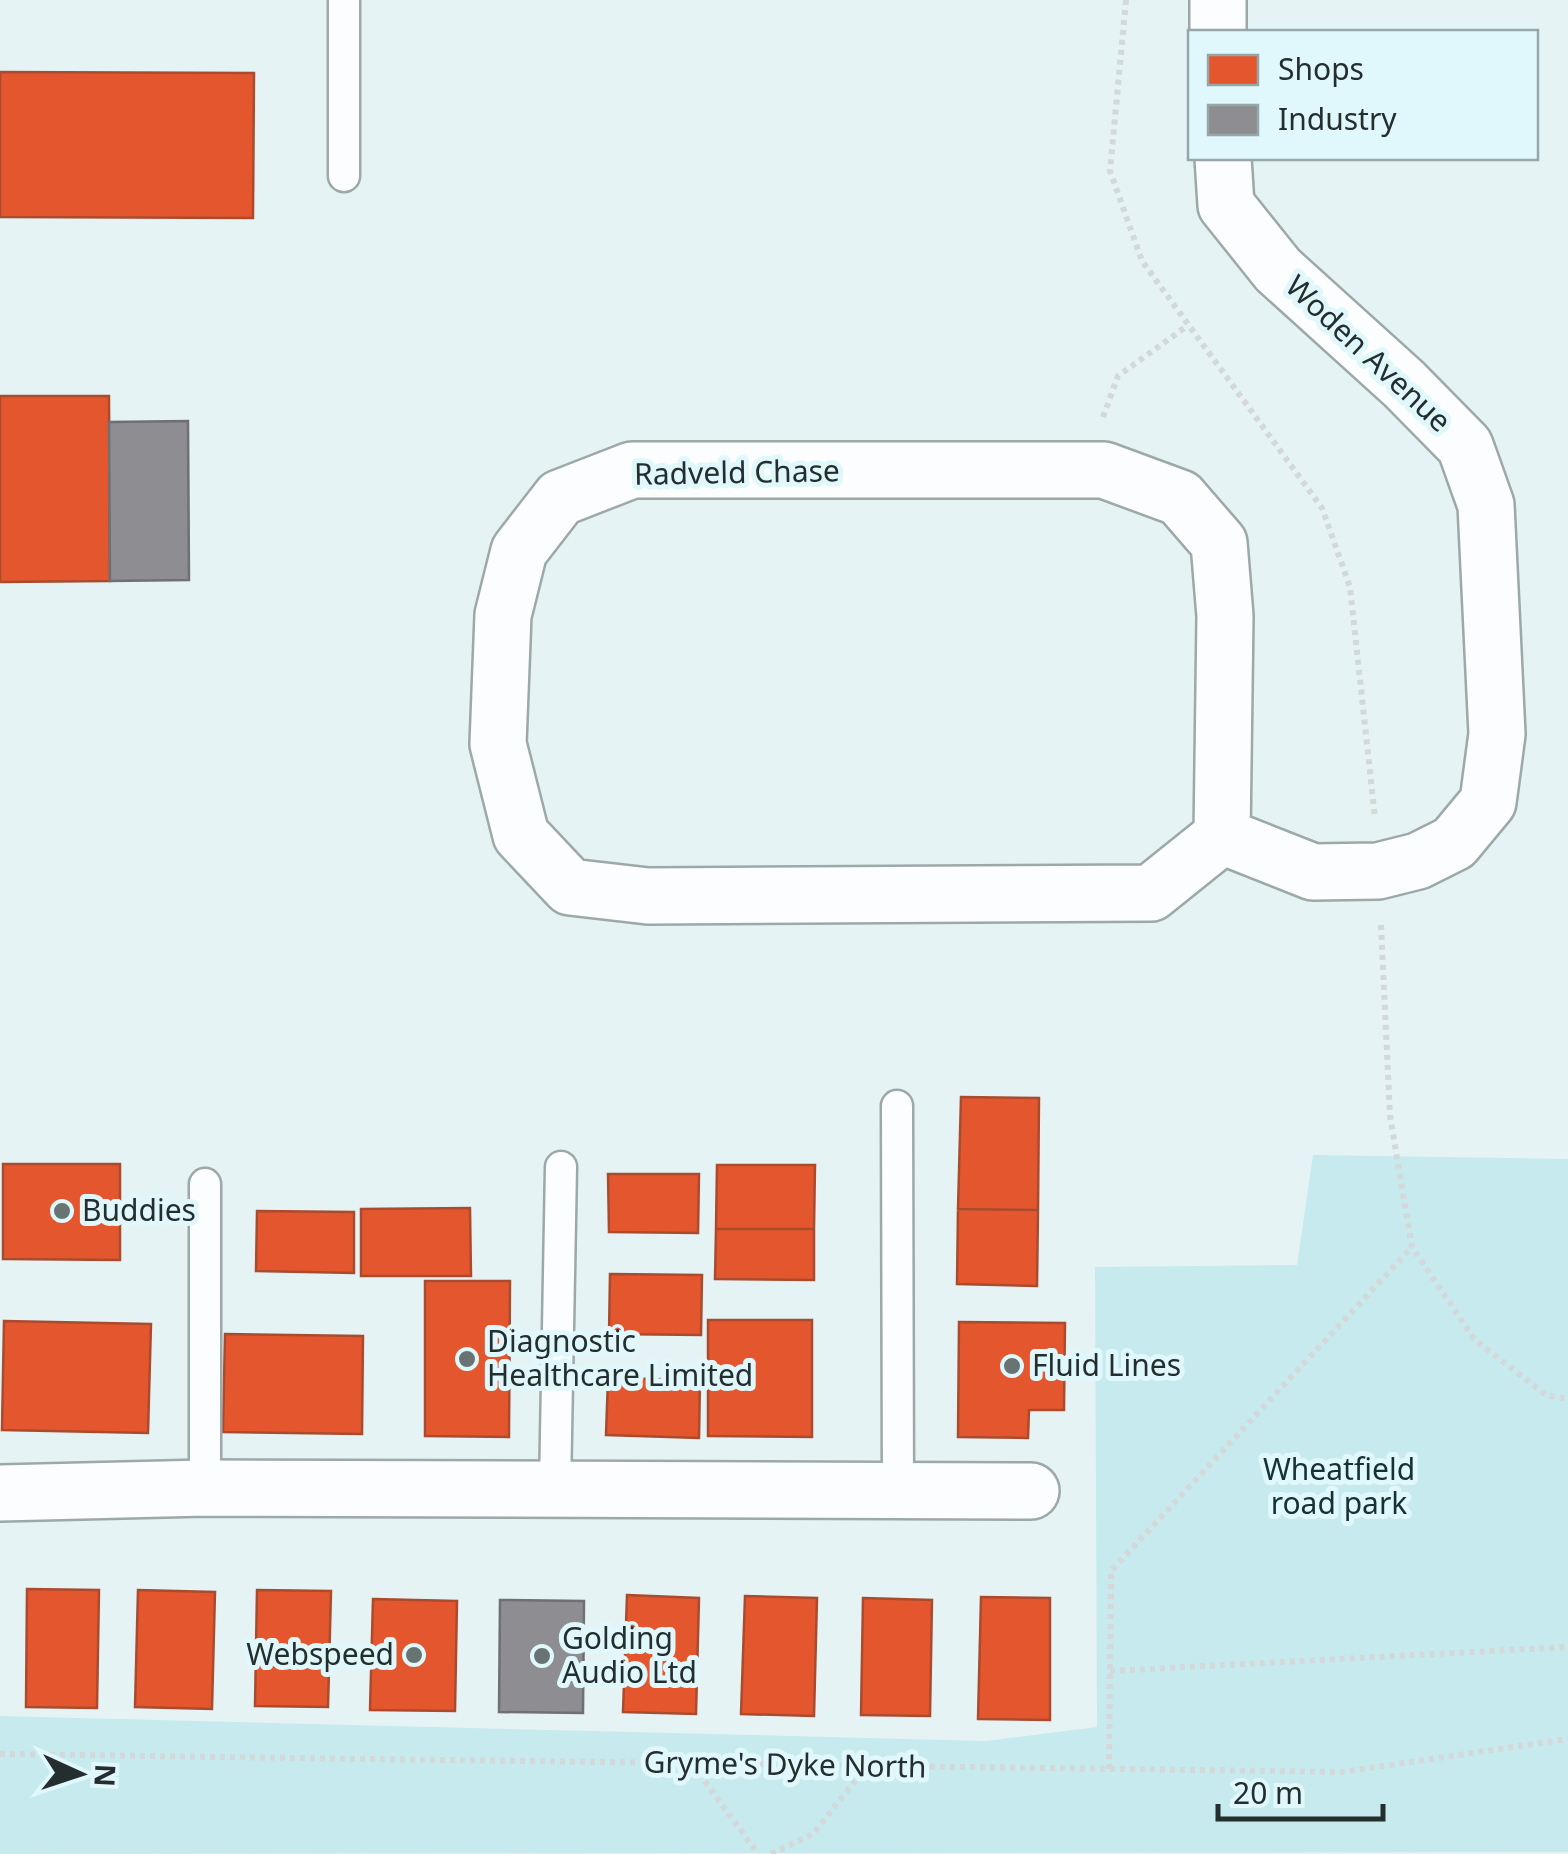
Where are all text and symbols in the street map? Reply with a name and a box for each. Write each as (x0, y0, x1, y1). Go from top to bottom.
legend (1188, 30, 1538, 160)
text: Shops (1278, 48, 1364, 89)
text: Industry (1278, 98, 1397, 139)
street label: Woden Avenue (1277, 265, 1461, 440)
street label: Radveld Chase (634, 449, 840, 494)
place label: Buddies (82, 1189, 196, 1230)
marker: Buddies (51, 1200, 73, 1222)
place label: Diagnostic Healthcare Limited (487, 1320, 753, 1395)
place label: Fluid Lines (1032, 1344, 1181, 1385)
marker: Diagnostic Healthcare Limited (456, 1348, 478, 1370)
marker: Fluid Lines (1001, 1355, 1023, 1377)
park label: Wheatfield road park (1263, 1448, 1415, 1523)
place label: Golding Audio Ltd (562, 1617, 697, 1692)
place label: Webspeed (246, 1633, 394, 1674)
marker: Webspeed (403, 1644, 425, 1666)
marker: Golding Audio Ltd (531, 1645, 553, 1667)
north arrow (30, 1724, 130, 1824)
street label: Gryme's Dyke North (643, 1741, 927, 1786)
scale bar (1218, 1759, 1383, 1821)
text: N (86, 1763, 126, 1788)
text: 20 m (1233, 1772, 1303, 1813)

